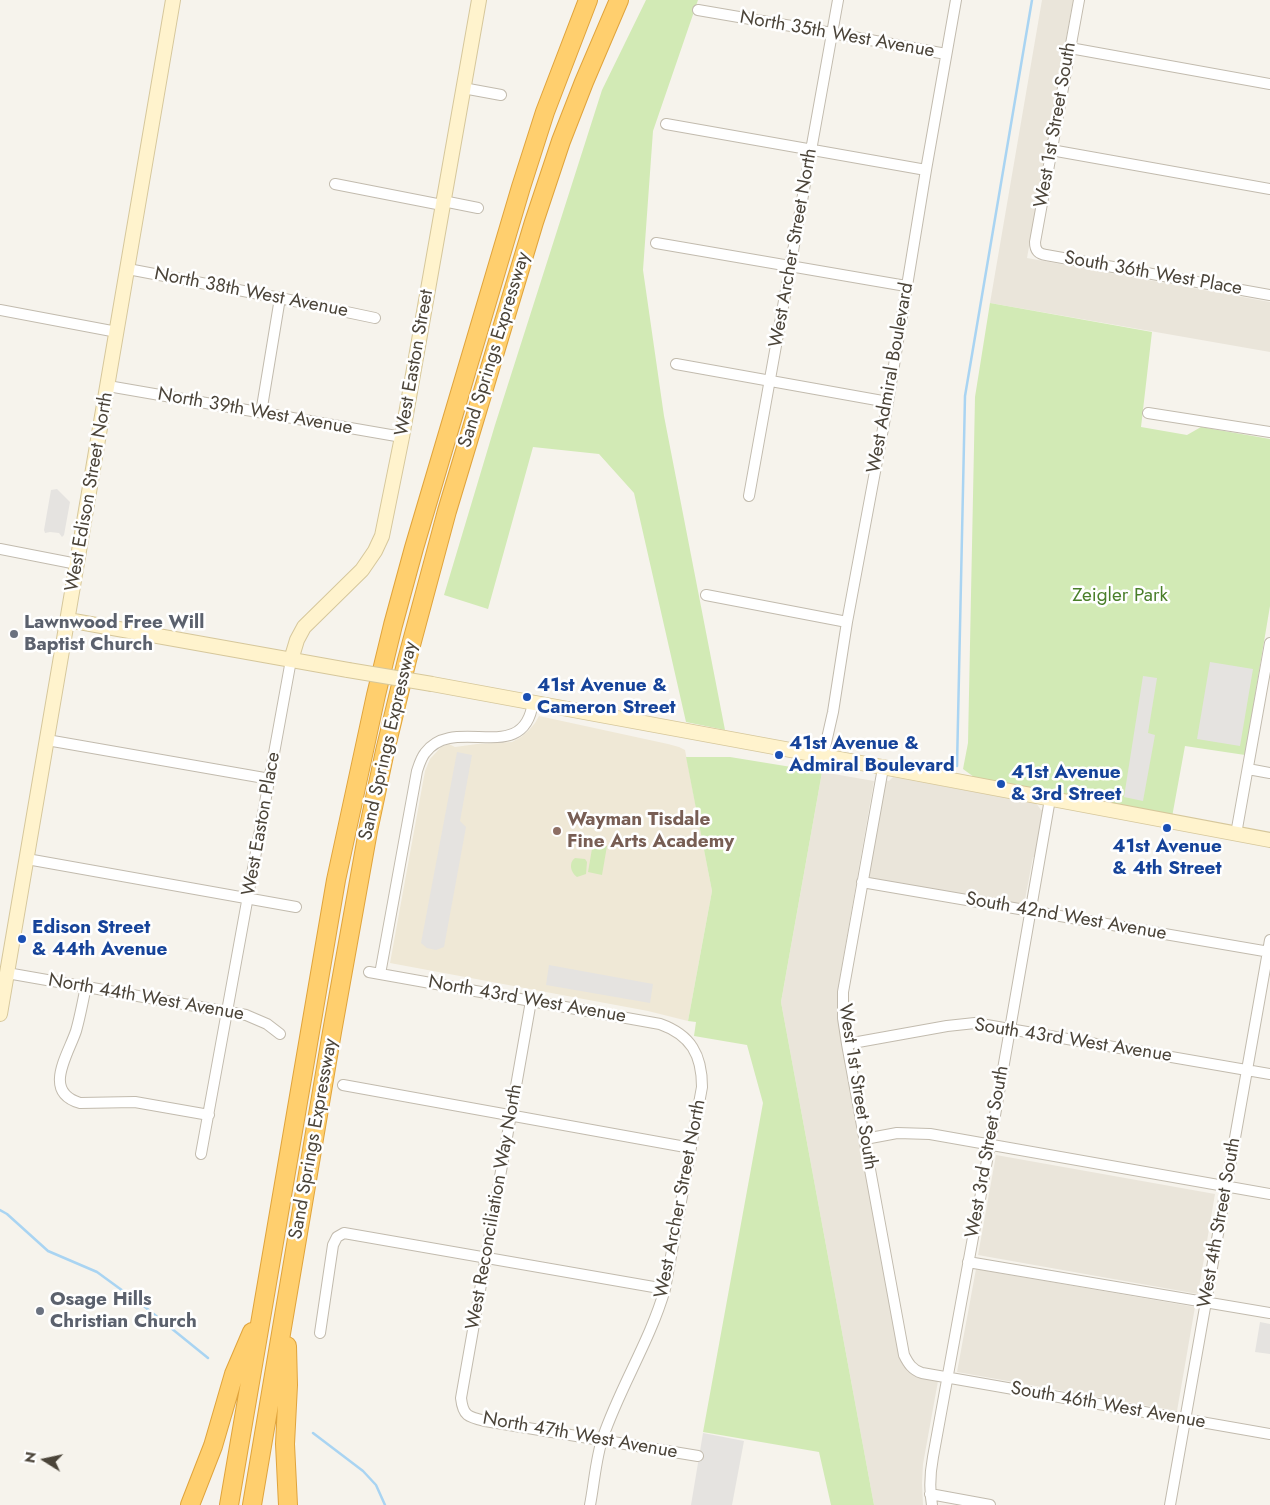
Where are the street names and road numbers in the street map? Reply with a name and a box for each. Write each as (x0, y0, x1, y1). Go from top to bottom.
street label: North 35th West Avenue (738, 7, 936, 63)
street label: West 1st Street South (1030, 40, 1082, 210)
street label: West Archer Street North (765, 147, 823, 349)
street label: South 36th West Place (1062, 247, 1244, 301)
street label: Sand Springs Expressway (454, 249, 536, 451)
street label: North 38th West Avenue (152, 263, 350, 323)
street label: West Admiral Boulevard (863, 281, 919, 475)
street label: West Easton Street (391, 288, 439, 438)
street label: North 39th West Avenue (156, 384, 354, 440)
street label: West Edison Street North (61, 391, 119, 593)
street label: Sand Springs Expressway (355, 639, 423, 843)
street label: West Easton Place (238, 750, 286, 898)
street label: South 42nd West Avenue (964, 888, 1168, 946)
street label: North 44th West Avenue (46, 970, 246, 1026)
street label: North 43rd West Avenue (426, 971, 628, 1029)
street label: West 1st Street South (833, 1002, 881, 1172)
street label: South 43rd West Avenue (973, 1014, 1173, 1068)
street label: Sand Springs Expressway (285, 1037, 343, 1241)
street label: West 3rd Street South (962, 1064, 1014, 1240)
street label: West Reconciliation Way North (462, 1082, 528, 1332)
street label: West Archer Street North (651, 1098, 711, 1300)
street label: West 4th Street South (1194, 1136, 1246, 1310)
street label: South 46th West Avenue (1009, 1378, 1207, 1434)
street label: North 47th West Avenue (481, 1408, 679, 1464)

